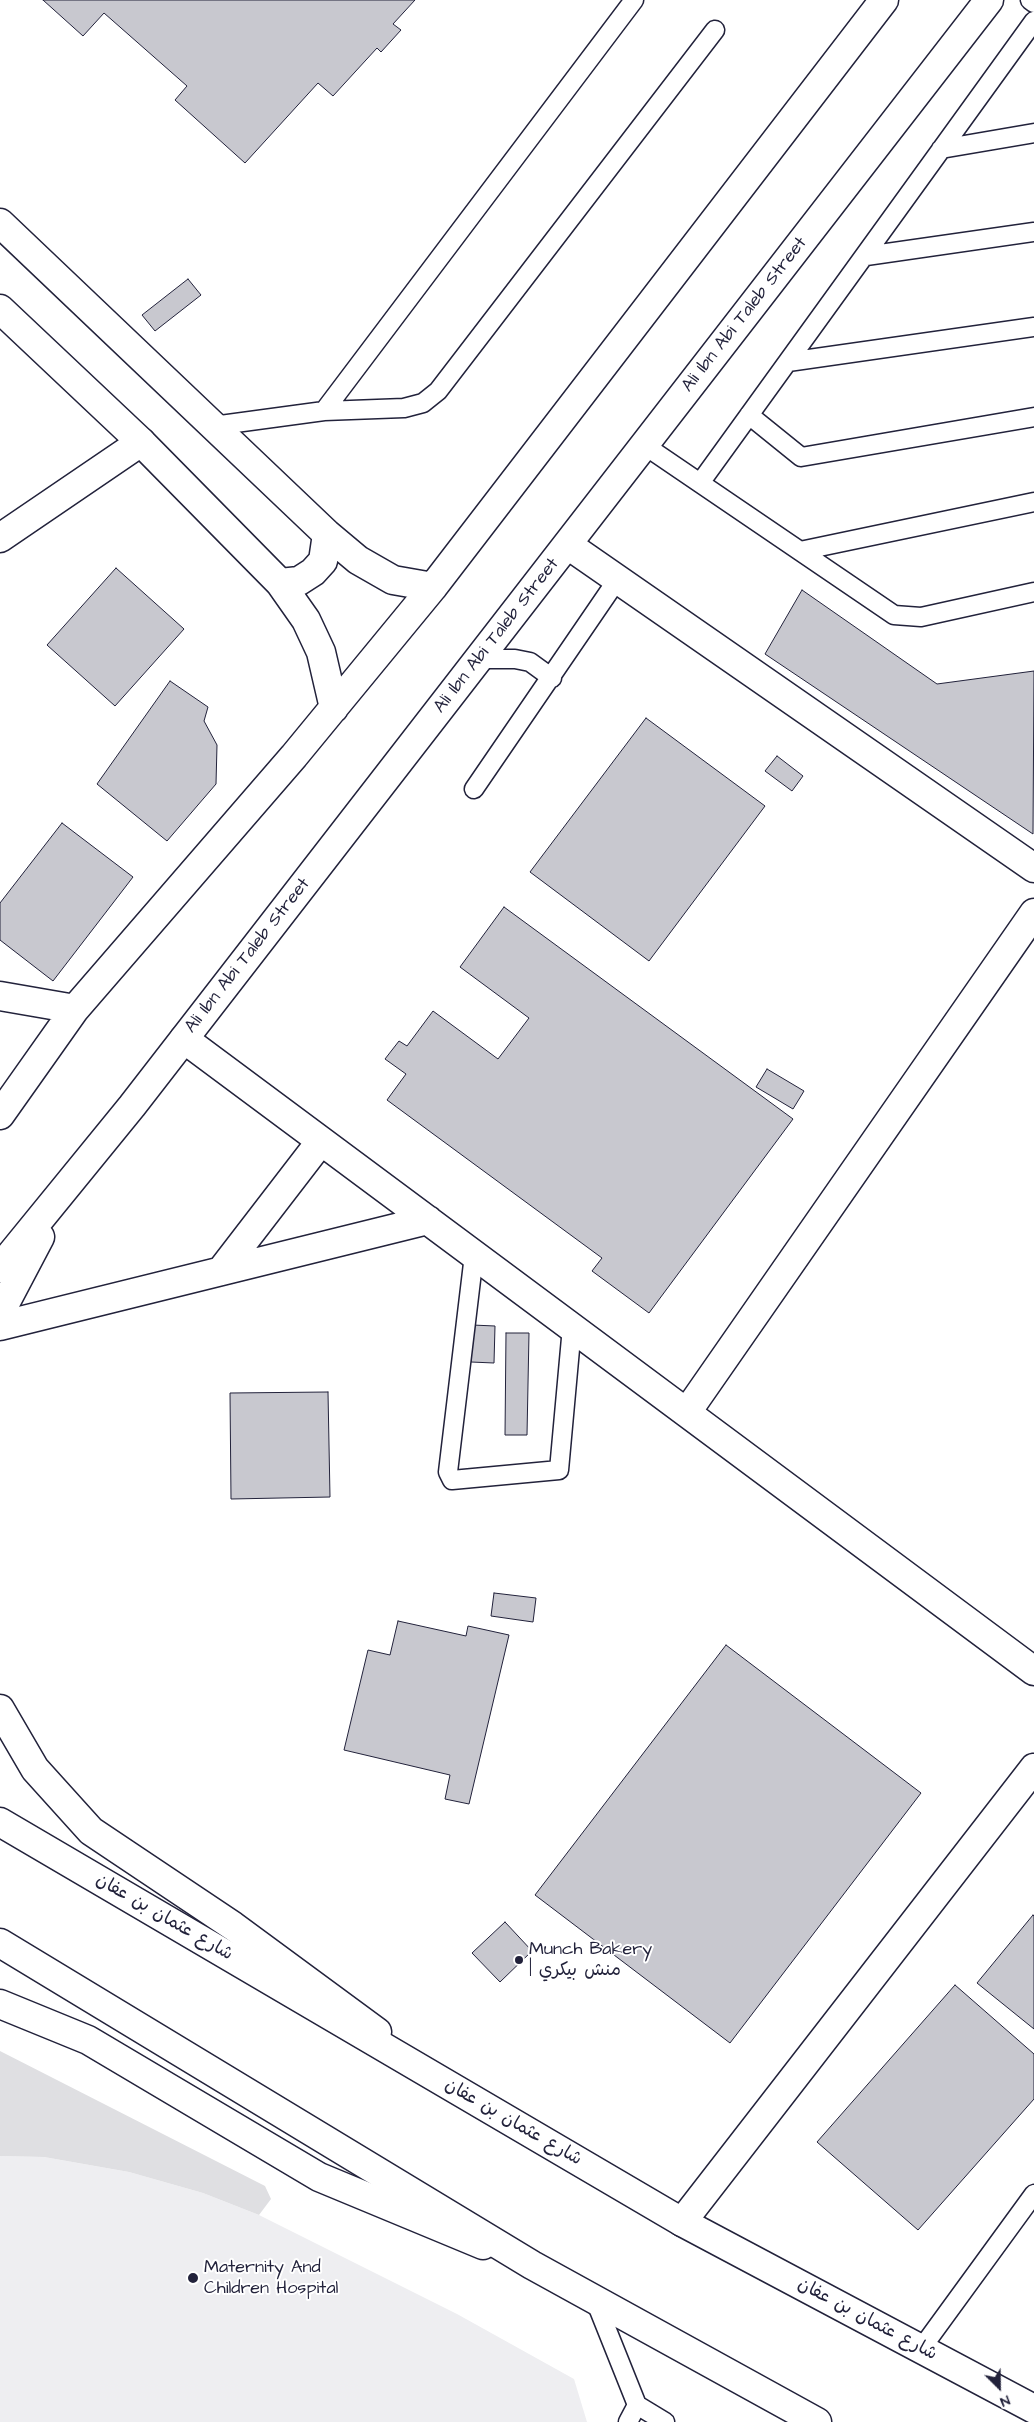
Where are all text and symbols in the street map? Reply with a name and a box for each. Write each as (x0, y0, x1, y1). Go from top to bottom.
street label: Ali Ibn Abi Taleb Street (678, 233, 812, 397)
street label: Ali Ibn Abi Taleb Street (430, 554, 564, 718)
street label: Ali Ibn Abi Taleb Street (181, 874, 315, 1038)
street label: شارع عثمان بن عفان (92, 1870, 236, 1966)
place label: Munch Bakery | منش بيكري (529, 1939, 652, 1982)
marker: Munch Bakery | منش بيكري (513, 1954, 525, 1966)
street label: شارع عثمان بن عفان (441, 2075, 585, 2171)
place label: Maternity And Children Hospital (204, 2257, 338, 2300)
marker: Maternity And Children Hospital (186, 2271, 200, 2285)
street label: شارع عثمان بن عفان (794, 2274, 940, 2366)
north arrow (974, 2362, 1024, 2412)
text: N (997, 2390, 1013, 2412)

